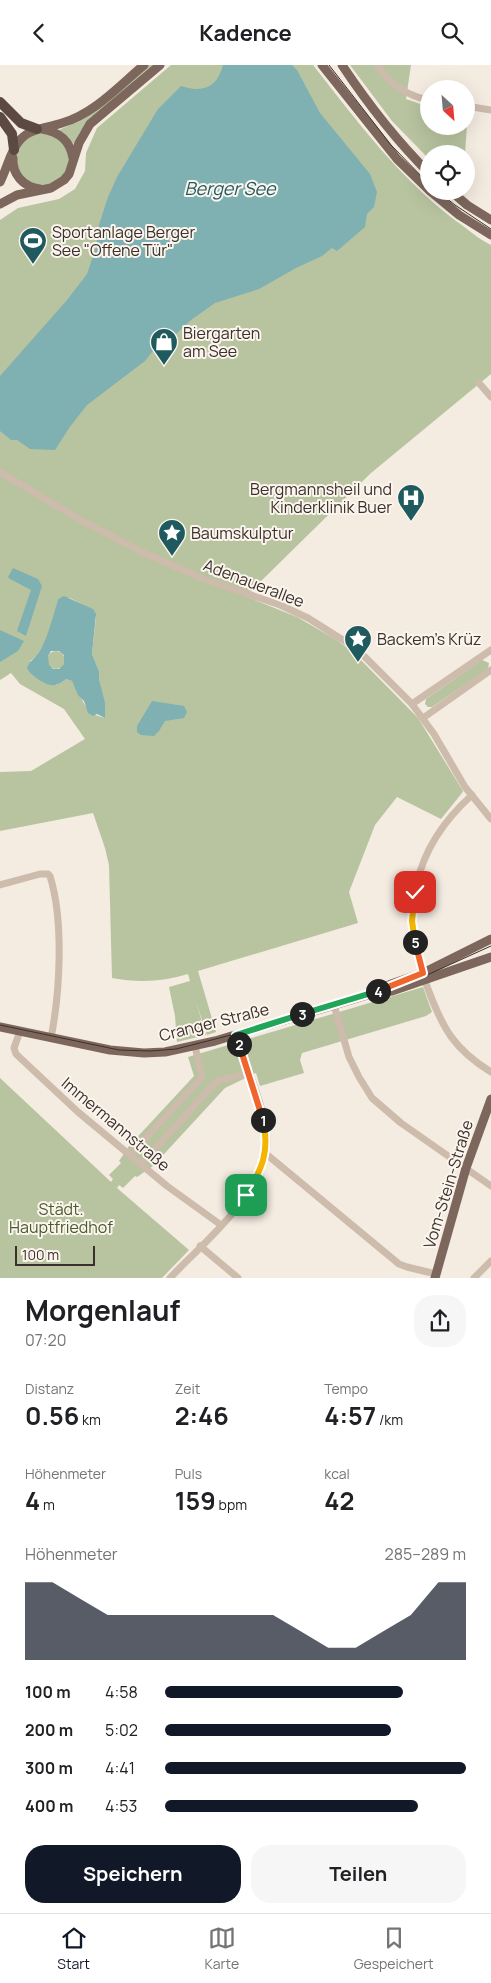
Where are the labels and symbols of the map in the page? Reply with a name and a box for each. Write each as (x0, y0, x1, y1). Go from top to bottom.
north arrow (420, 80, 475, 135)
water label: Berger See (184, 176, 277, 200)
place label: Sportanlage Berger See "Offene Tür" (52, 221, 195, 261)
sports icon: Sportanlage Berger See "Offene Tür" (18, 226, 48, 265)
place label: Biergarten am See (183, 322, 260, 362)
shop icon: Biergarten am See (149, 327, 179, 366)
place label: Bergmannsheil und Kinderklinik Buer (250, 478, 392, 518)
hospital icon: Bergmannsheil und Kinderklinik Buer (396, 483, 426, 522)
place icon: Baumskulptur (157, 518, 187, 557)
place label: Baumskulptur (191, 522, 294, 544)
street label: Adenauerallee (200, 554, 308, 612)
place icon: Backem's Krüz (343, 624, 373, 663)
place label: Backem's Krüz (377, 628, 481, 650)
pin (394, 871, 436, 913)
pin: 5 (402, 929, 428, 955)
pin: 4 (366, 979, 390, 1003)
street label: Cranger Straße (157, 998, 271, 1046)
pin: 3 (290, 1001, 314, 1027)
pin: 2 (226, 1031, 252, 1057)
street label: Immermannstraße (57, 1072, 175, 1176)
pin: 1 (250, 1107, 276, 1133)
street label: Vom-Stein-Straße (418, 1117, 478, 1251)
pin (225, 1174, 267, 1216)
park label: Städt. Hauptfriedhof (9, 1198, 113, 1238)
scale bar (15, 1243, 95, 1266)

